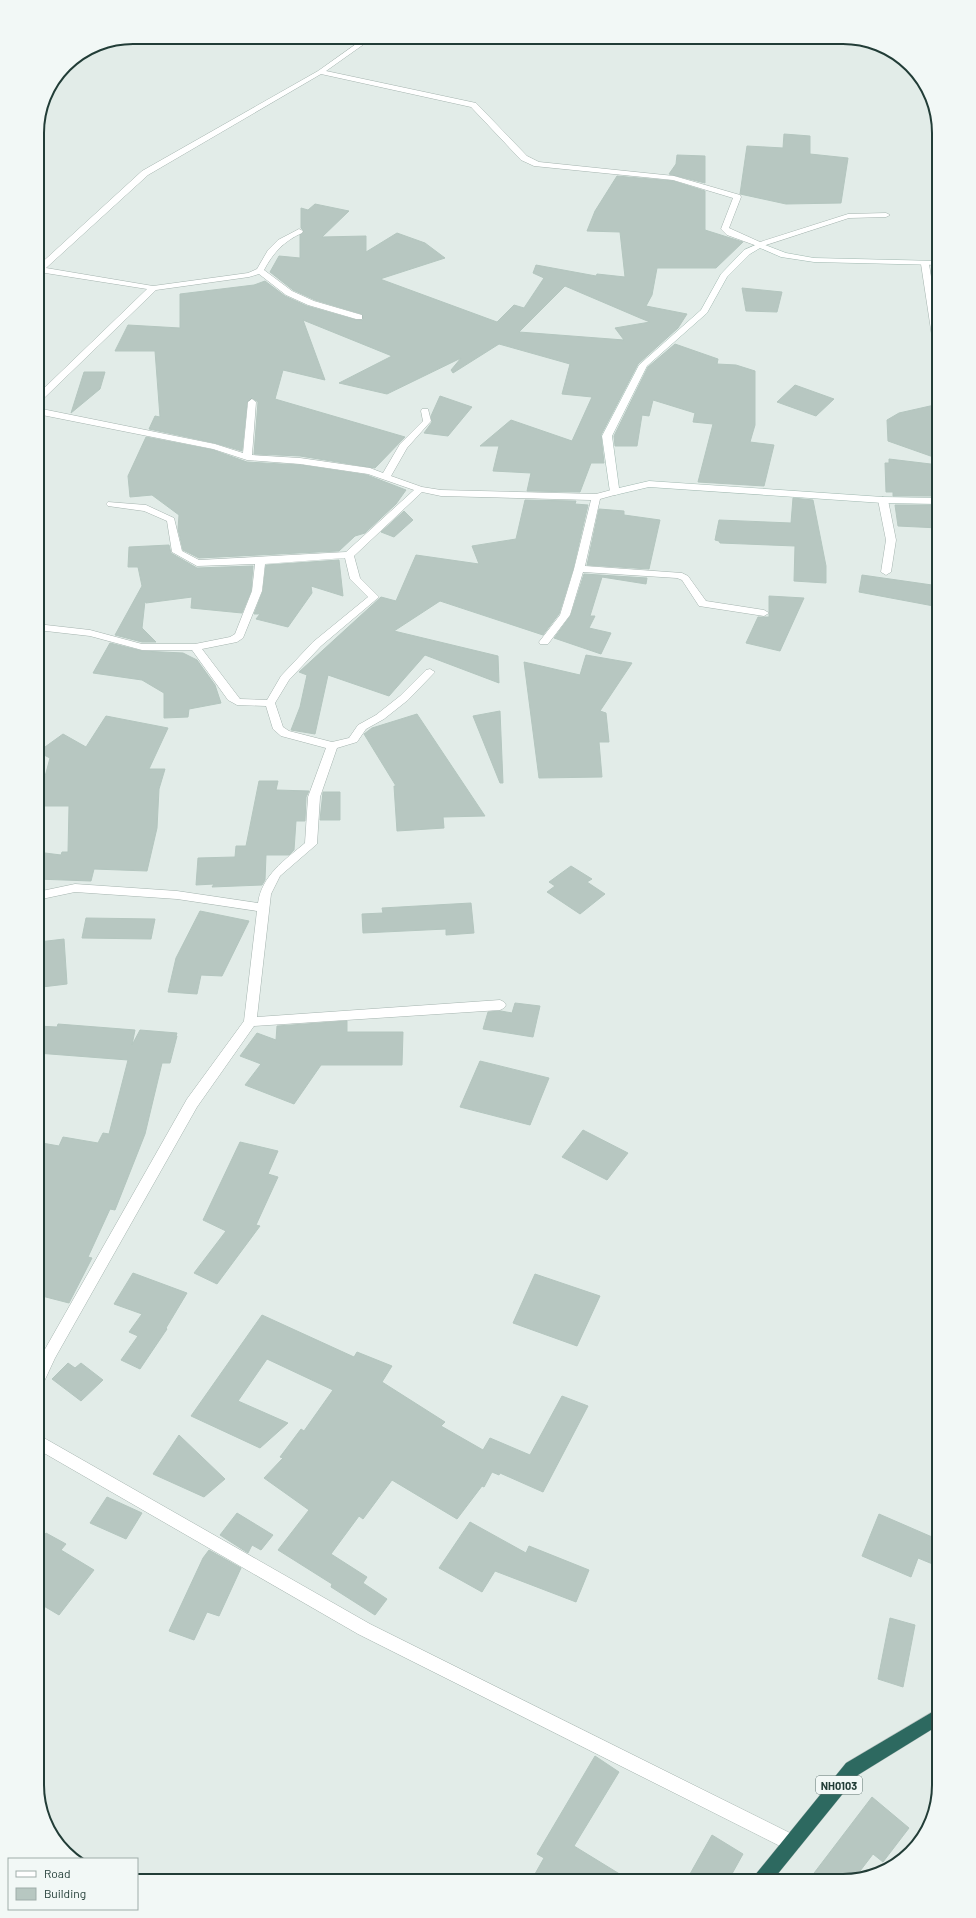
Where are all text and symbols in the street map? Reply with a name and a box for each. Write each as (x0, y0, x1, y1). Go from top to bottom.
road number: NH0103 (816, 1776, 862, 1794)
legend (8, 1858, 138, 1910)
text: Road (44, 1866, 71, 1880)
text: Building (44, 1886, 86, 1900)

